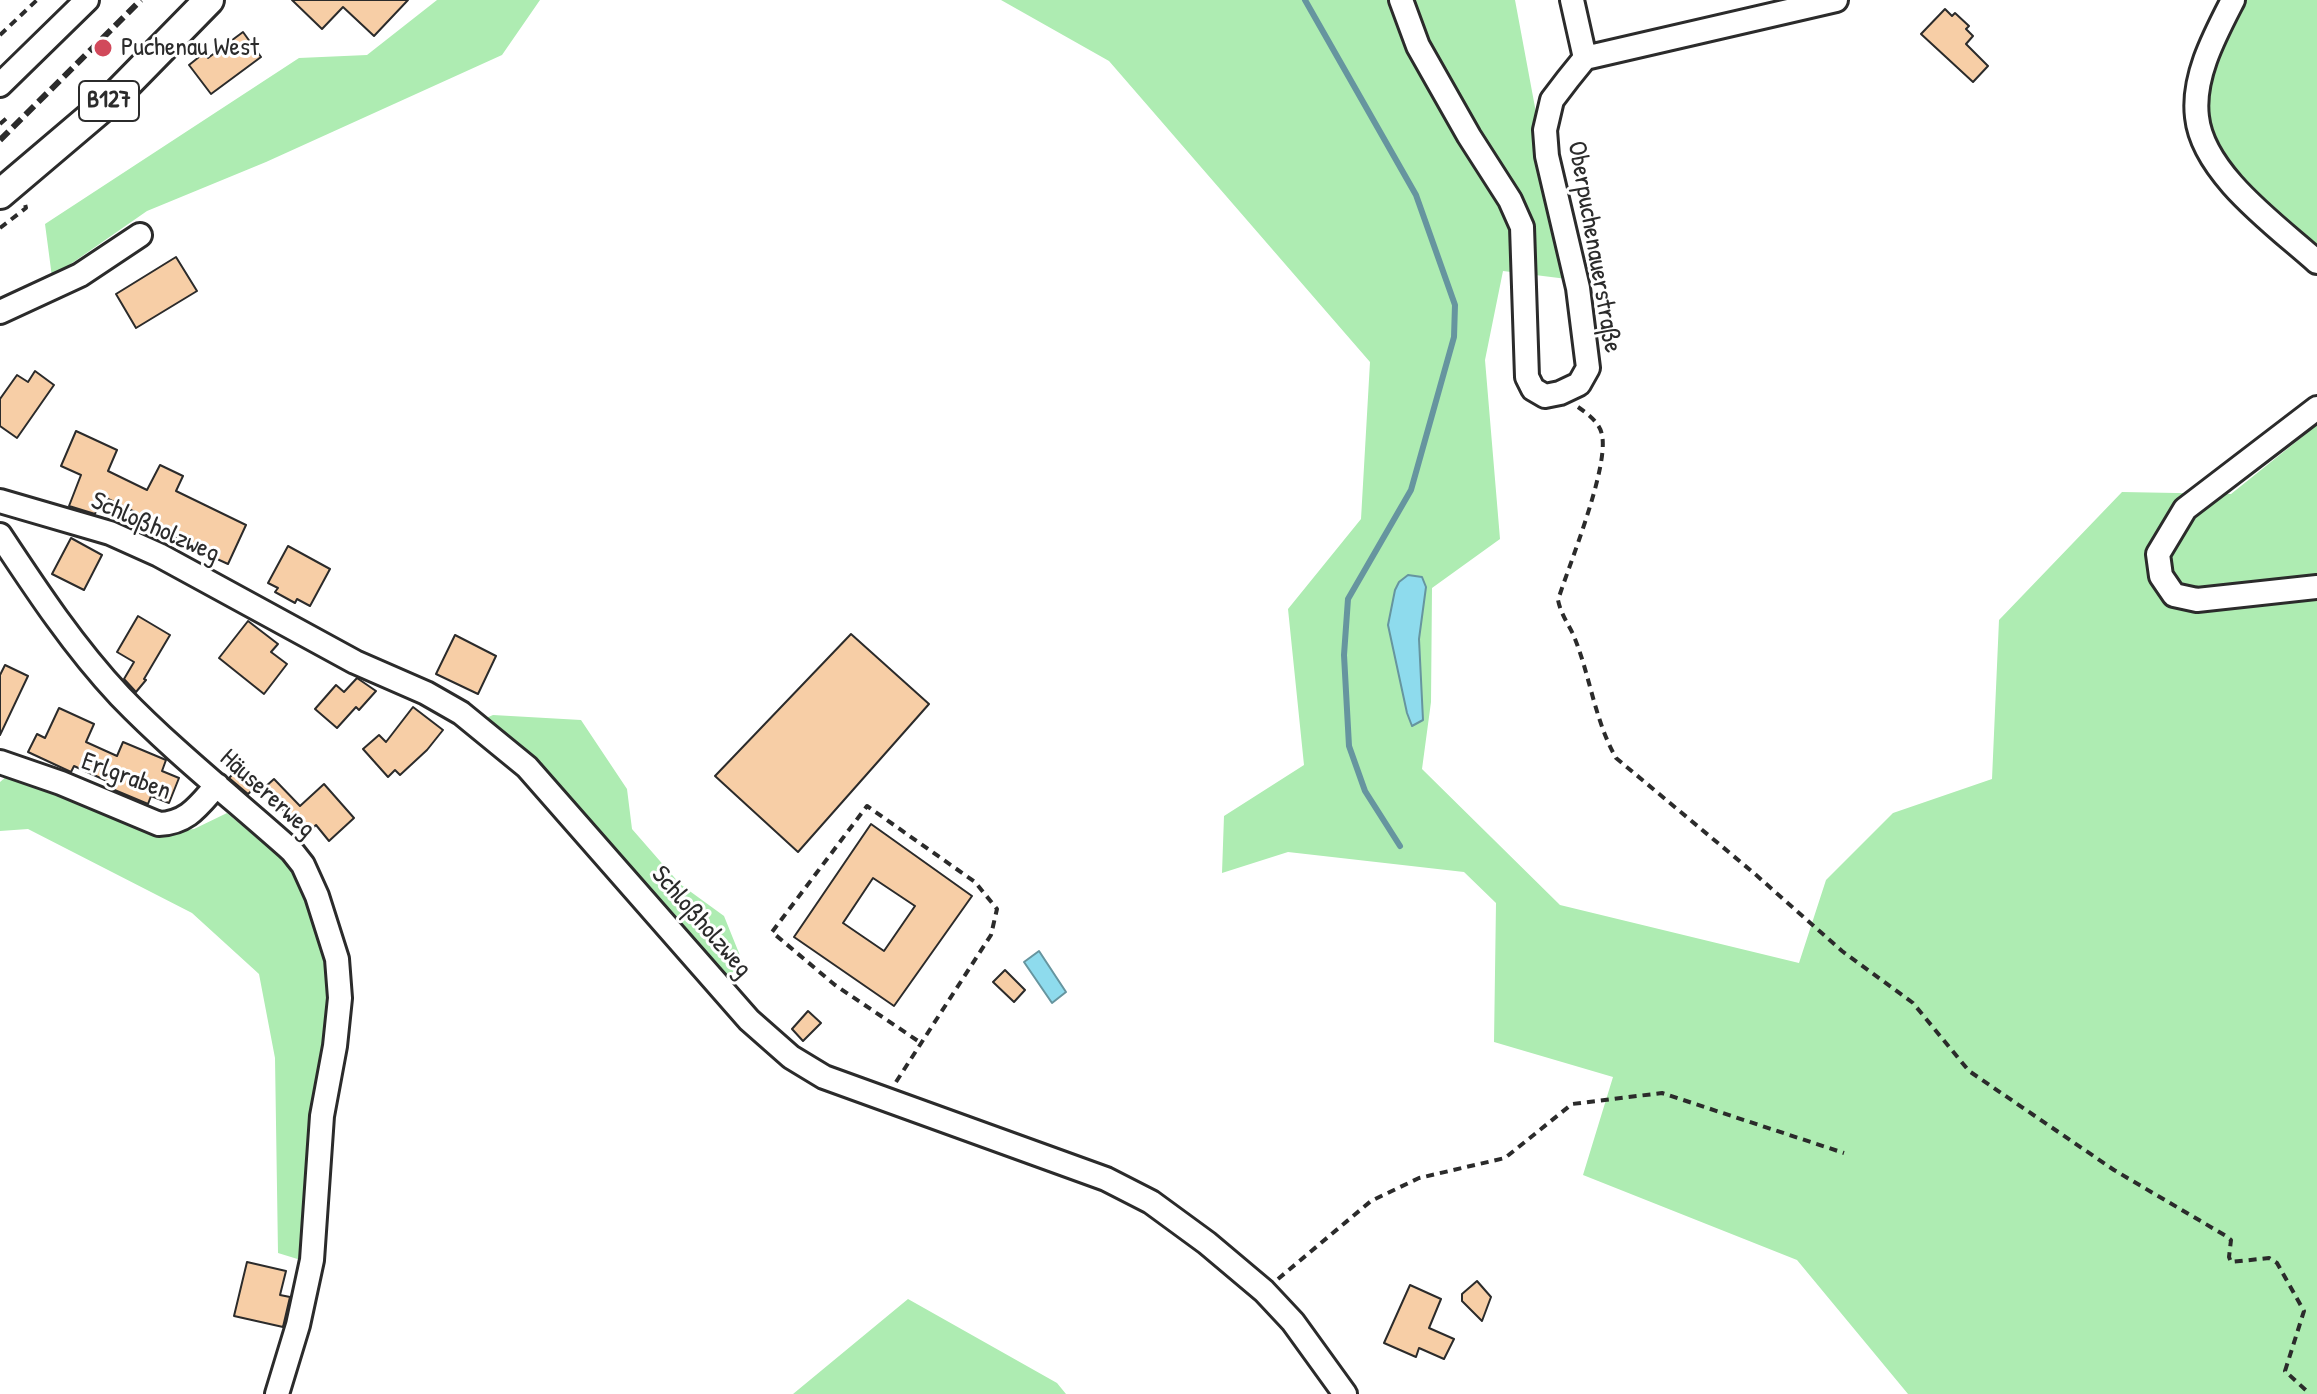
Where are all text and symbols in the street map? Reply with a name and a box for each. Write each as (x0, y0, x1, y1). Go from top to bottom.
place label: Puchenau West (121, 32, 259, 64)
marker: Puchenau West (92, 37, 114, 59)
road number: B127 (79, 81, 139, 121)
street label: Oberpuchenauerstraße (1560, 139, 1628, 355)
street label: Schloßholzweg (86, 486, 224, 570)
street label: Häusererweg (213, 743, 321, 845)
street label: Erlgraben (77, 746, 175, 808)
street label: Schloßholzweg (644, 860, 758, 984)

